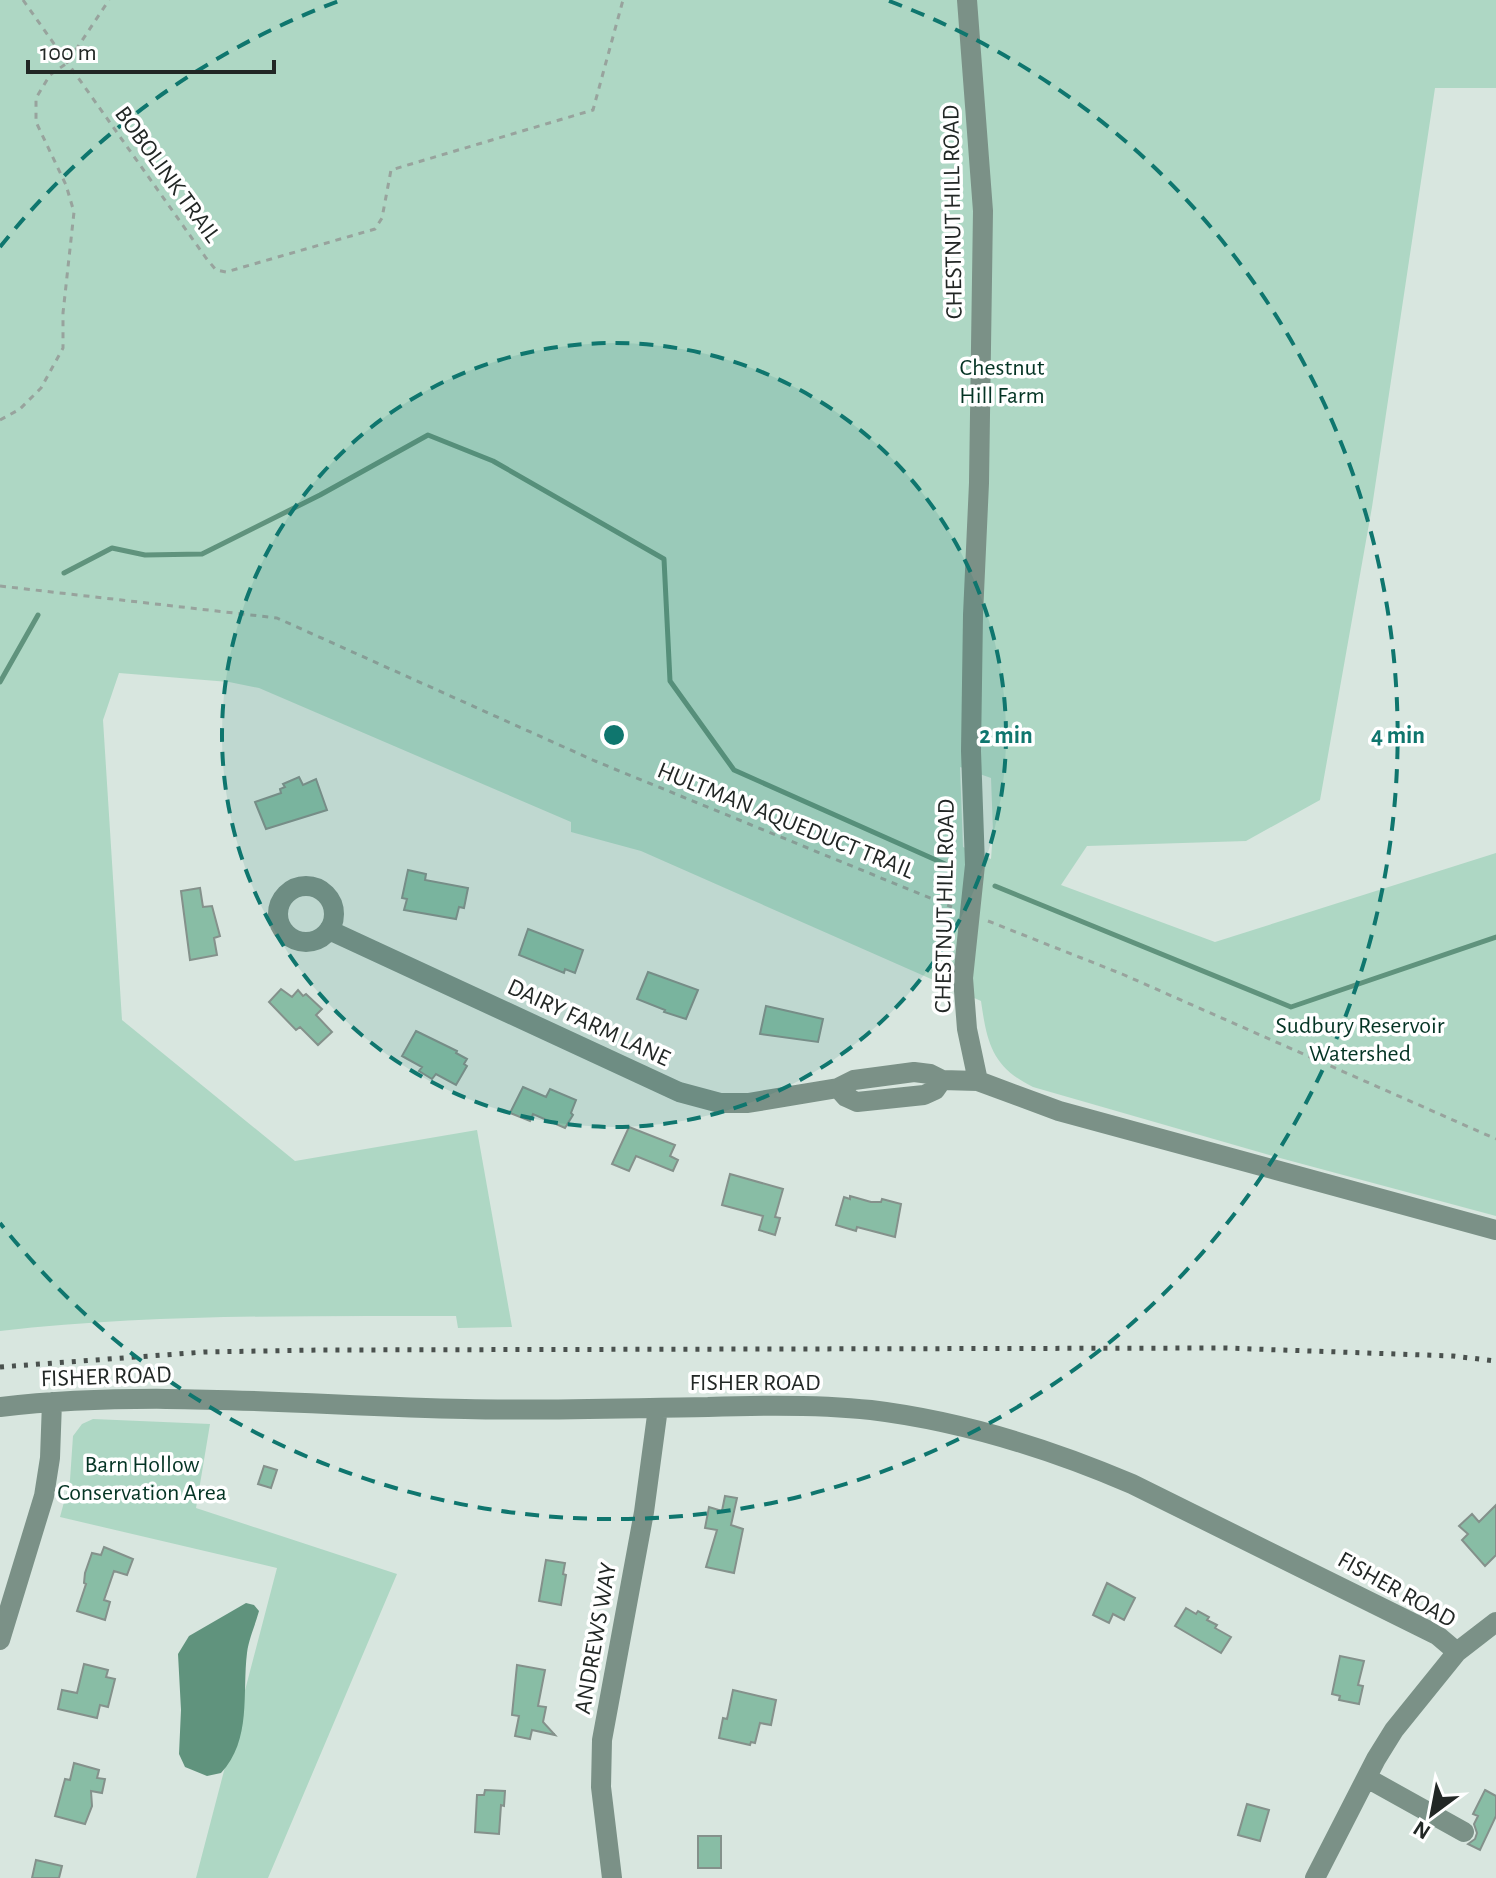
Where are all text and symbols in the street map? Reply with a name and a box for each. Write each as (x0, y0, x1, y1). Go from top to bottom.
scale bar (28, 24, 274, 74)
text: 100 m (40, 41, 97, 65)
street label: BOBOLINK TRAIL (110, 102, 224, 247)
street label: CHESTNUT HILL ROAD (939, 105, 967, 319)
park label: Chestnut Hill Farm (959, 356, 1045, 408)
centre of rings (600, 721, 628, 749)
text: 2 min (979, 724, 1033, 748)
text: 4 min (1371, 724, 1425, 748)
street label: HULTMAN AQUEDUCT TRAIL (654, 758, 917, 884)
street label: CHESTNUT HILL ROAD (931, 799, 959, 1013)
street label: DAIRY FARM LANE (504, 975, 674, 1071)
park label: Sudbury Reservoir Watershed (1275, 1014, 1445, 1066)
street label: FISHER ROAD (40, 1363, 172, 1391)
street label: FISHER ROAD (690, 1371, 820, 1395)
park label: Barn Hollow Conservation Area (57, 1453, 227, 1505)
street label: FISHER ROAD (1333, 1548, 1460, 1632)
street label: ANDREWS WAY (571, 1560, 621, 1716)
north arrow (1392, 1774, 1472, 1854)
text: N (1410, 1817, 1434, 1843)

